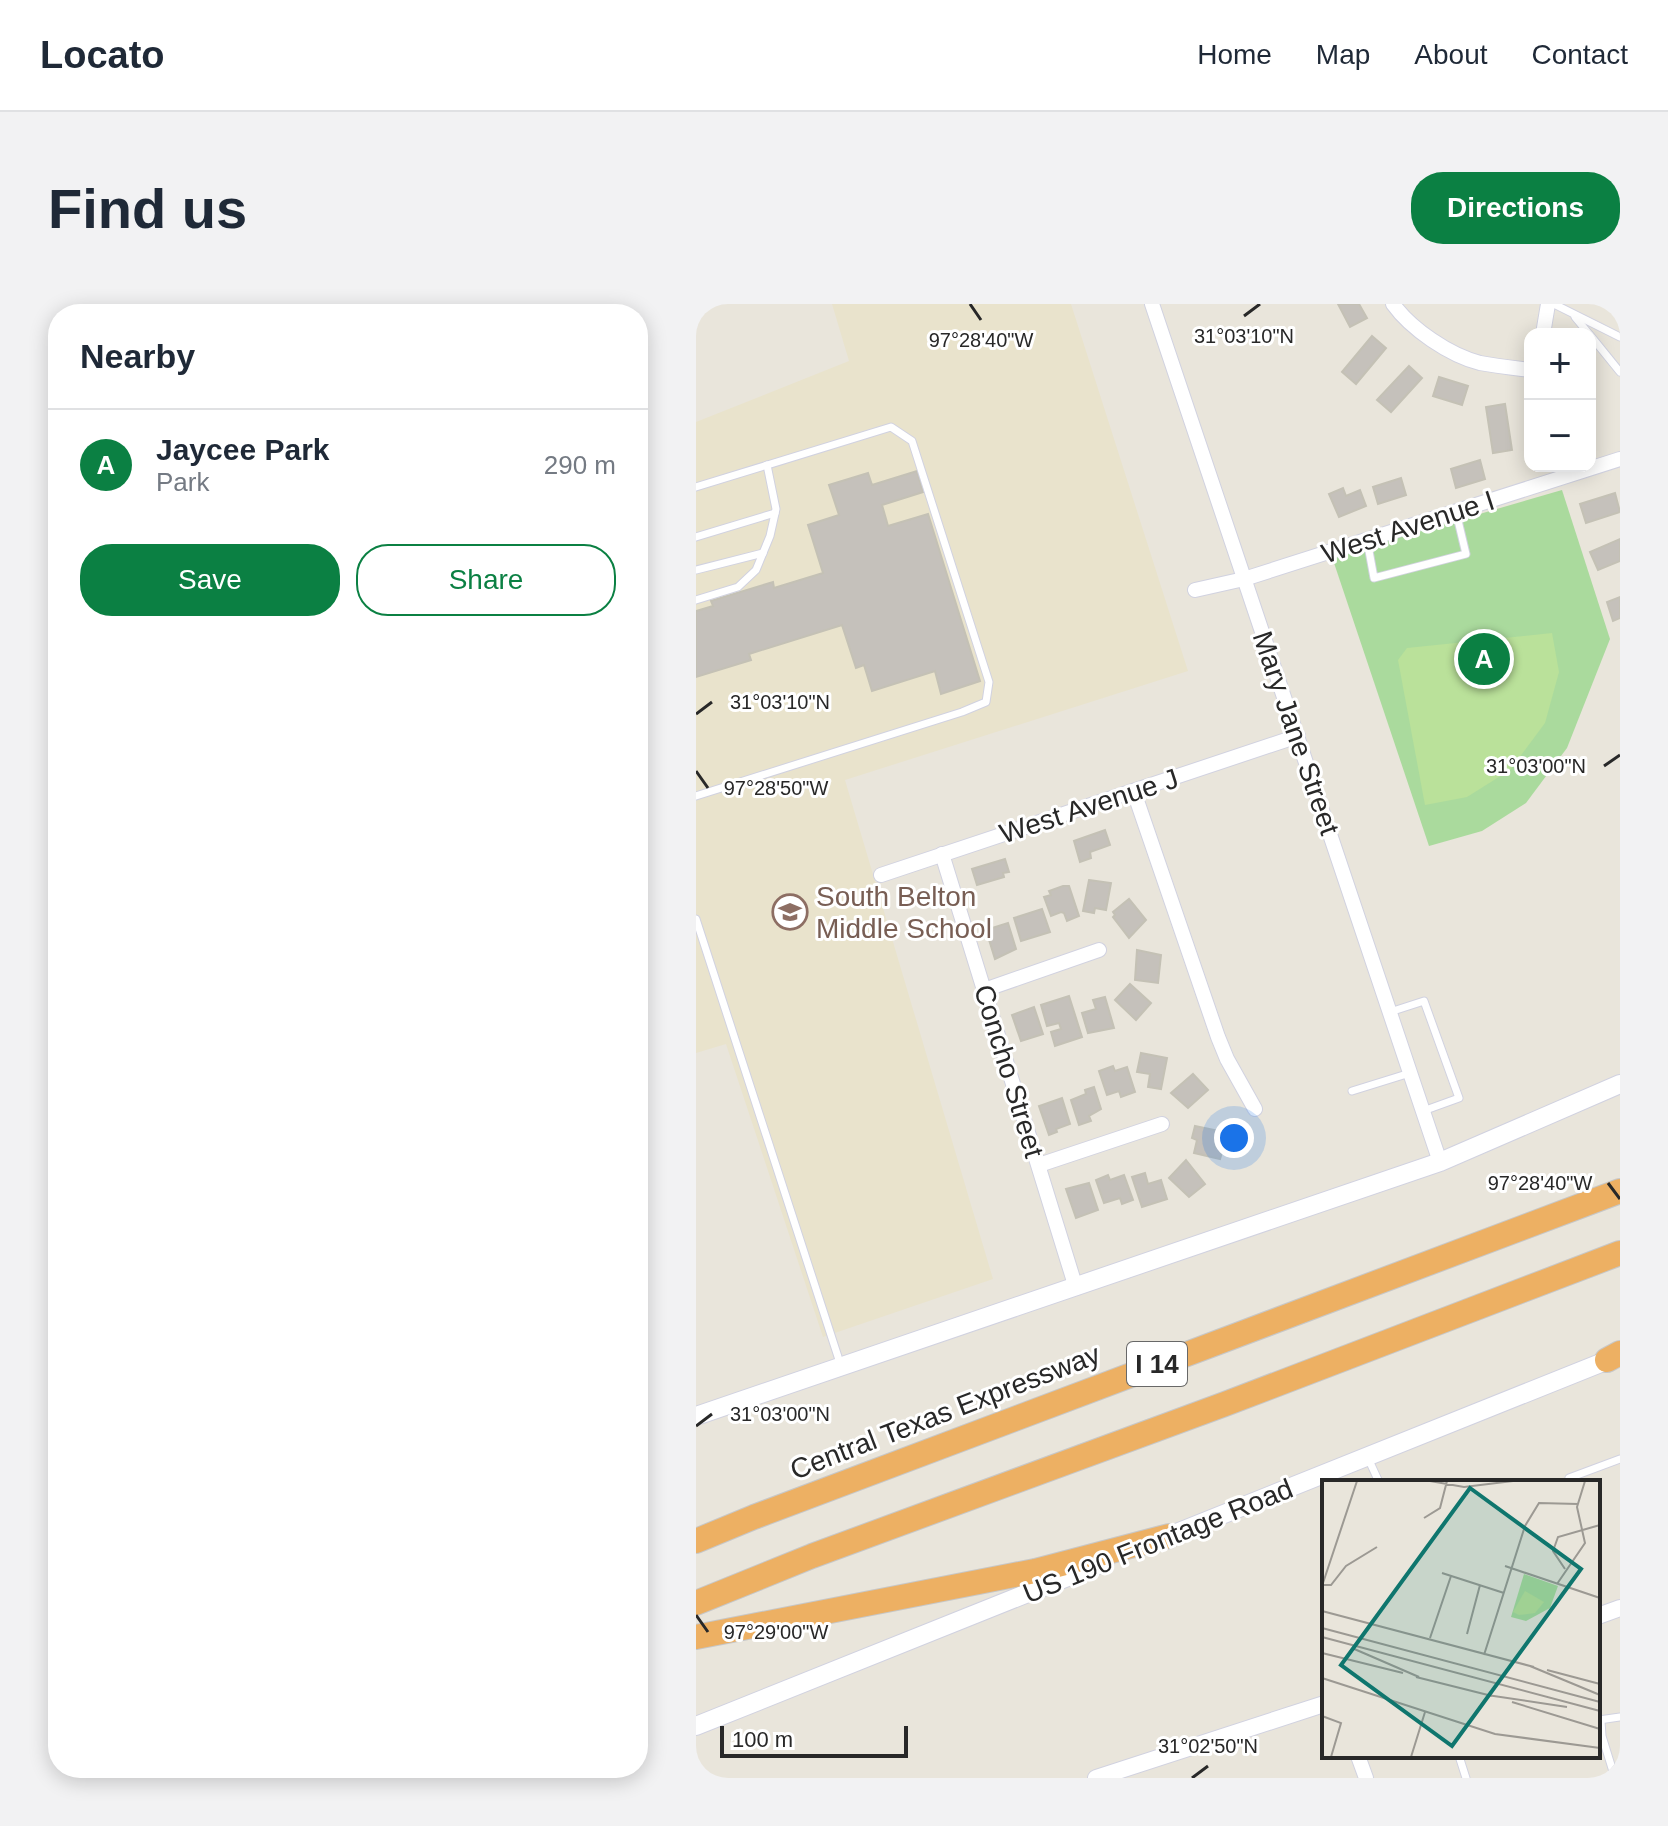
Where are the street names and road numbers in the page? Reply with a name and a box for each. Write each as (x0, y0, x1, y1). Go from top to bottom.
street label: West Avenue I (1318, 485, 1498, 569)
street label: Mary Jane Street (1247, 627, 1345, 839)
street label: West Avenue J (996, 763, 1182, 849)
street label: Concho Street (968, 981, 1050, 1161)
street label: Central Texas Expressway (786, 1339, 1104, 1485)
road number: I 14 (1127, 1342, 1187, 1386)
street label: US 190 Frontage Road (1019, 1473, 1297, 1609)

